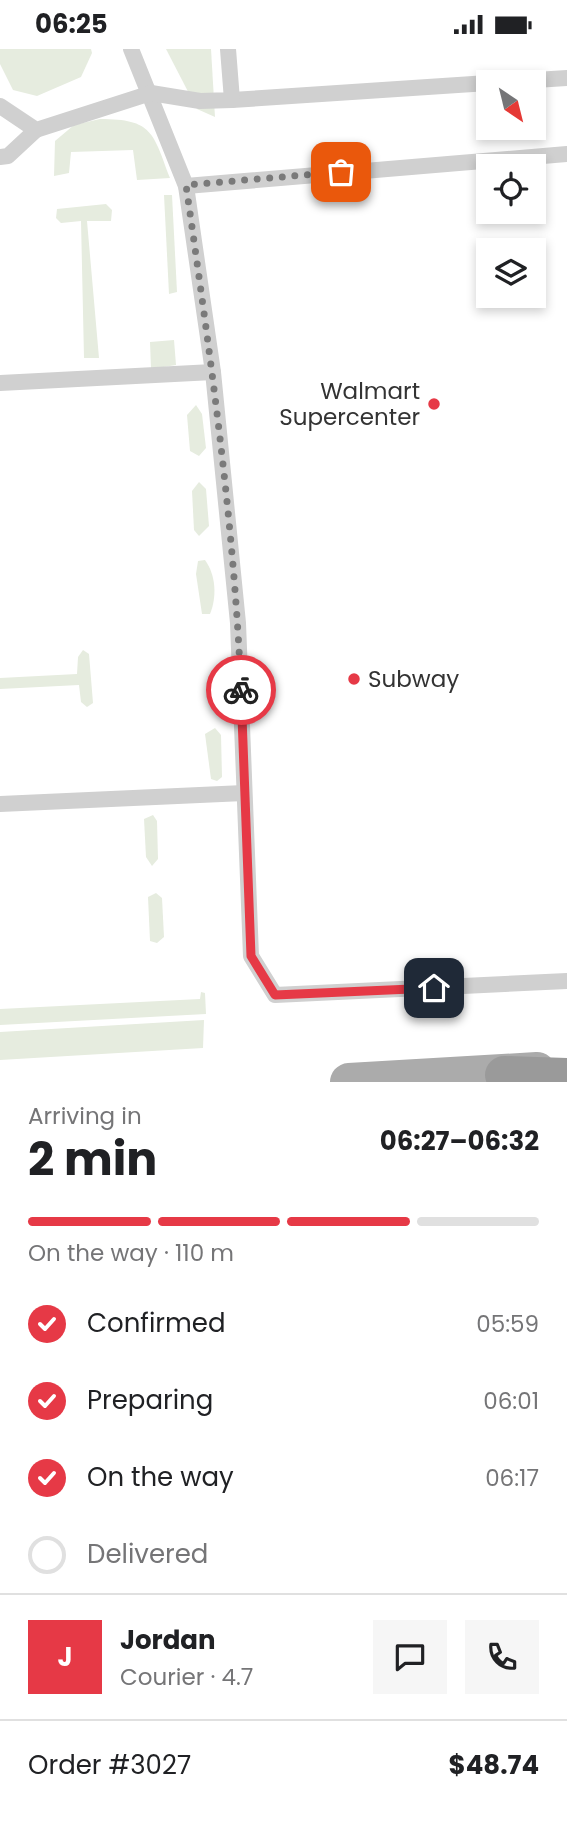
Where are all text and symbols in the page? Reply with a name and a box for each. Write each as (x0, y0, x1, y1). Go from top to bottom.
text: 06:25 (35, 6, 108, 42)
north arrow (476, 70, 546, 140)
map controls (476, 70, 546, 308)
pin (311, 142, 371, 202)
icon: bag (322, 153, 360, 191)
button: locate (476, 154, 546, 224)
button: layers (476, 238, 546, 308)
place label: Walmart Supercenter (279, 375, 420, 433)
marker: Walmart Supercenter (426, 396, 442, 412)
courier (206, 655, 276, 725)
place label: Subway (368, 663, 459, 695)
icon: bike (222, 671, 260, 709)
marker: Subway (346, 671, 362, 687)
pin (404, 958, 464, 1018)
icon: home (415, 969, 453, 1007)
text: Arriving in (28, 1100, 142, 1132)
text: 06:27–06:32 (380, 1123, 539, 1159)
text: 2 min (28, 1127, 157, 1191)
text: On the way · 110 m (28, 1237, 234, 1269)
icon: check (28, 1305, 66, 1343)
text: Confirmed (87, 1305, 225, 1341)
text: 05:59 (476, 1308, 539, 1340)
icon: check (28, 1382, 66, 1420)
text: Preparing (87, 1382, 213, 1418)
text: 06:01 (483, 1385, 539, 1417)
icon: check (28, 1459, 66, 1497)
text: On the way (87, 1459, 234, 1495)
text: 06:17 (485, 1462, 539, 1494)
text: Delivered (87, 1536, 208, 1572)
button: chat (373, 1620, 447, 1694)
button: phone (465, 1620, 539, 1694)
text: Jordan (120, 1622, 216, 1658)
text: J (57, 1639, 73, 1675)
text: Courier · 4.7 (120, 1661, 253, 1693)
text: Order #3027 (28, 1747, 191, 1783)
text: $48.74 (449, 1747, 539, 1783)

